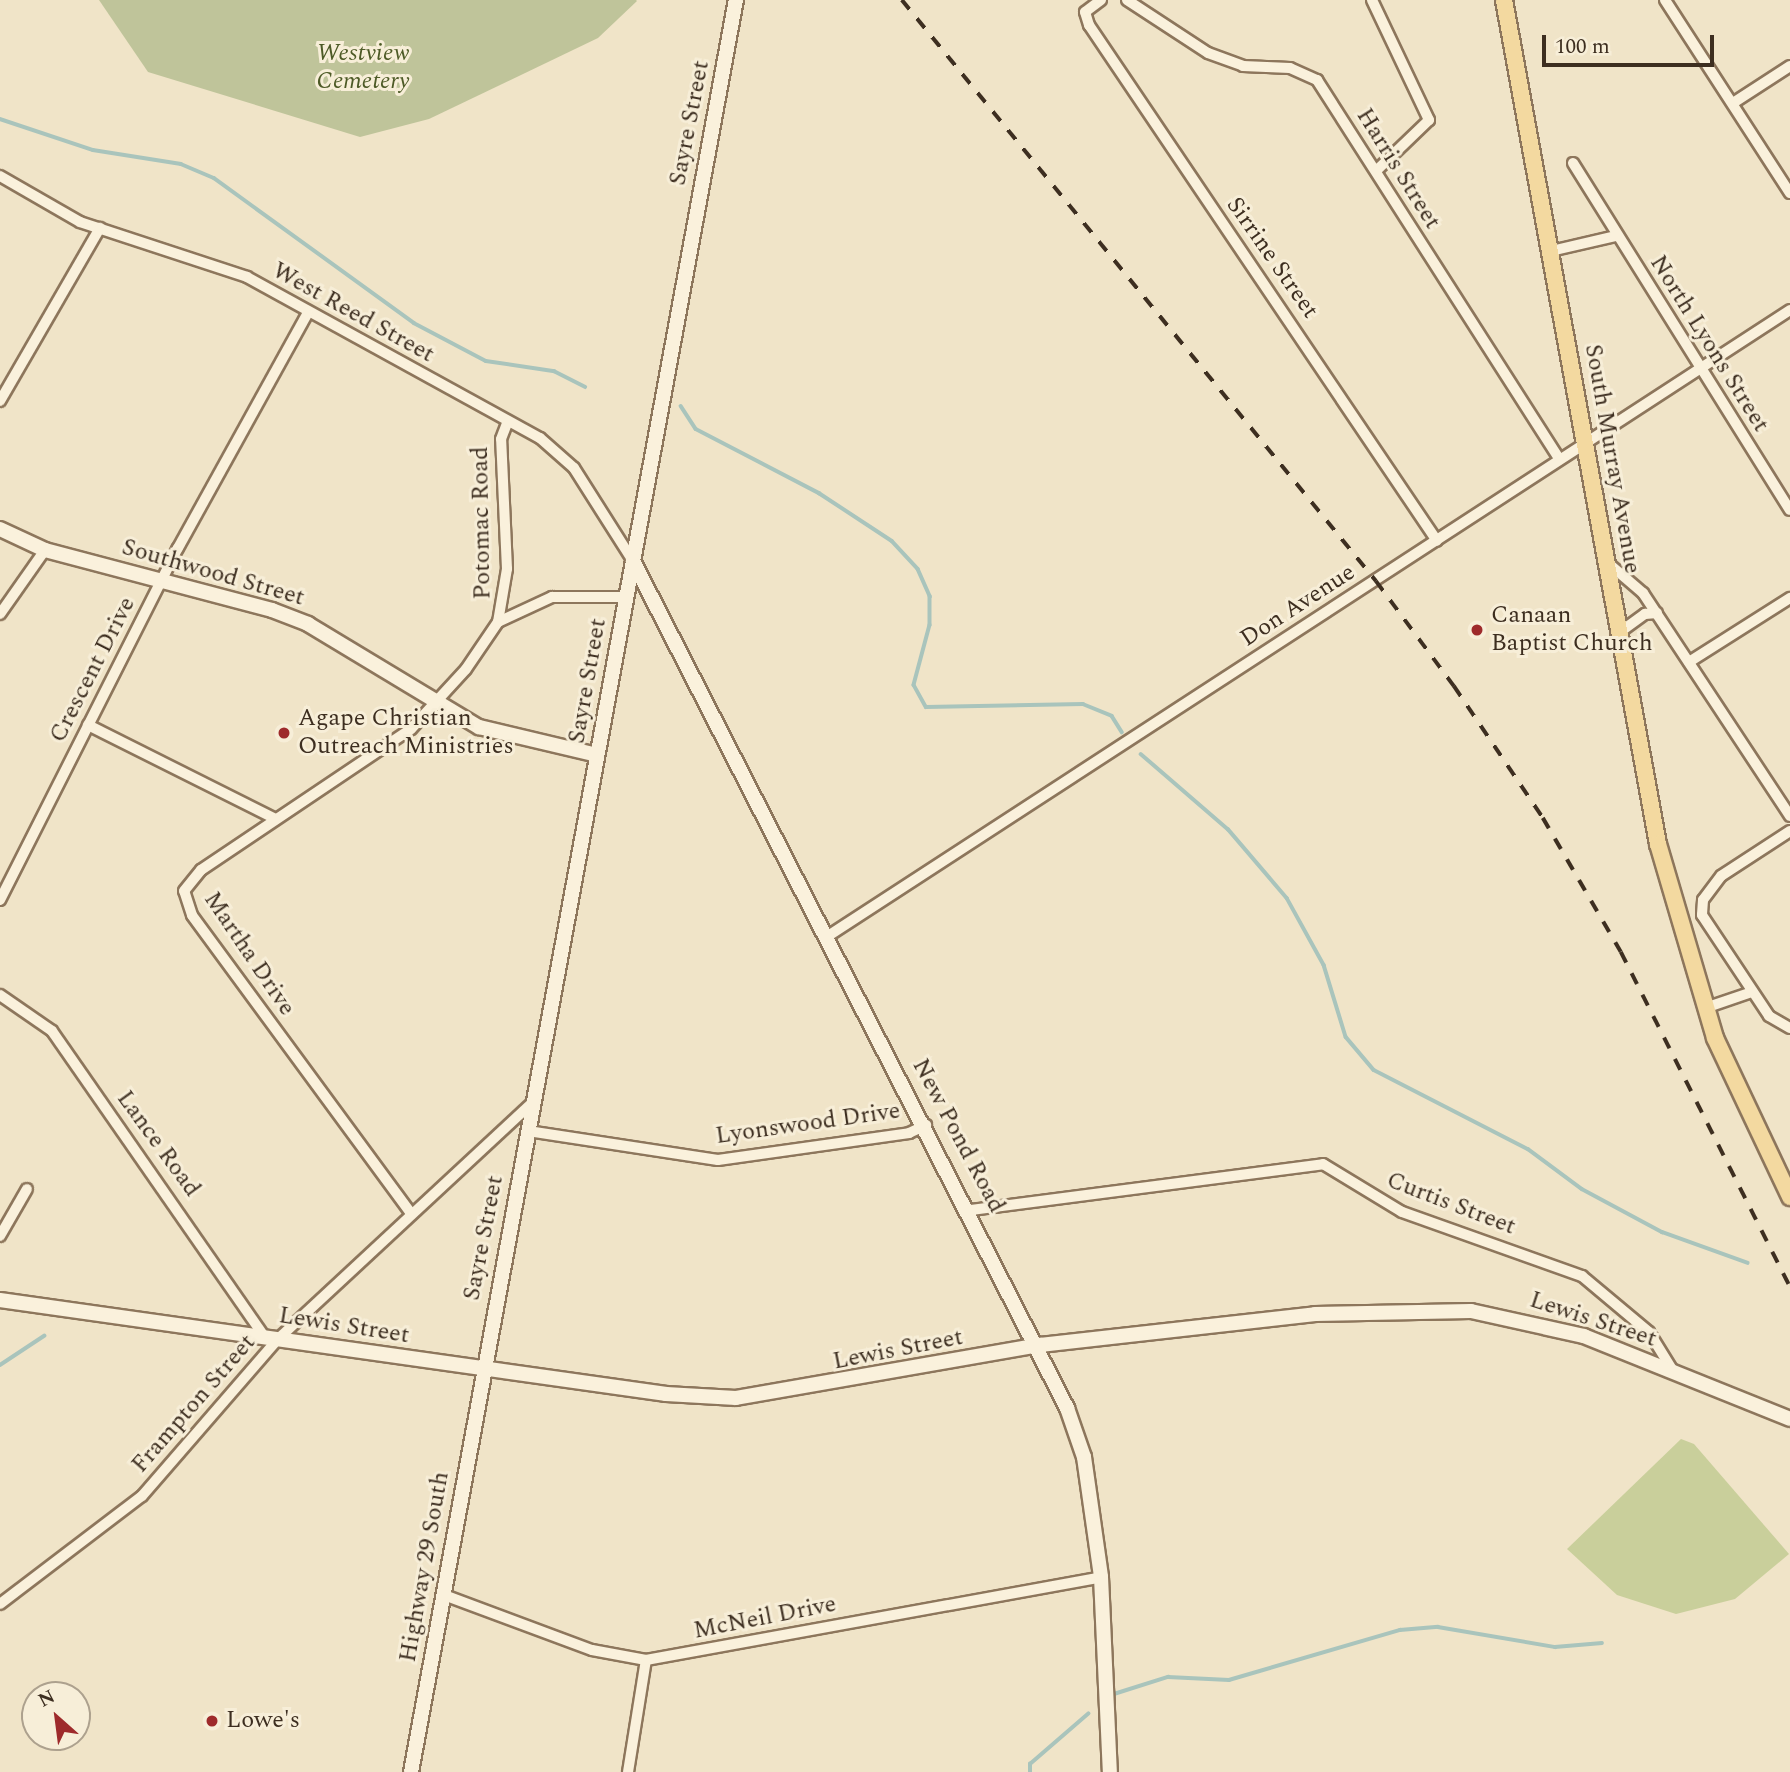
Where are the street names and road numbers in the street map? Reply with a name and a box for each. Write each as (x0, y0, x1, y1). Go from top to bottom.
street label: Sayre Street (664, 58, 716, 188)
street label: Harris Street (1349, 103, 1447, 235)
street label: Sirrine Street (1220, 192, 1324, 324)
street label: North Lyons Street (1643, 250, 1775, 438)
street label: West Reed Street (267, 257, 439, 369)
street label: South Murray Avenue (1578, 342, 1646, 576)
street label: Potomac Road (466, 446, 498, 600)
street label: Southwood Street (118, 533, 308, 613)
street label: Don Avenue (1235, 558, 1361, 654)
street label: Crescent Drive (44, 592, 142, 748)
street label: Sayre Street (563, 616, 613, 746)
street label: Martha Drive (197, 887, 301, 1021)
street label: New Pond Road (905, 1054, 1011, 1218)
street label: Lance Road (110, 1085, 206, 1203)
street label: Lyonswood Drive (714, 1097, 902, 1151)
street label: Curtis Street (1382, 1166, 1520, 1242)
street label: Sayre Street (458, 1173, 510, 1303)
street label: Lewis Street (1526, 1286, 1660, 1354)
street label: Lewis Street (277, 1301, 411, 1351)
street label: Lewis Street (831, 1323, 965, 1377)
street label: Frampton Street (126, 1329, 262, 1479)
street label: Highway 29 South (394, 1470, 456, 1664)
street label: McNeil Drive (691, 1590, 839, 1646)

